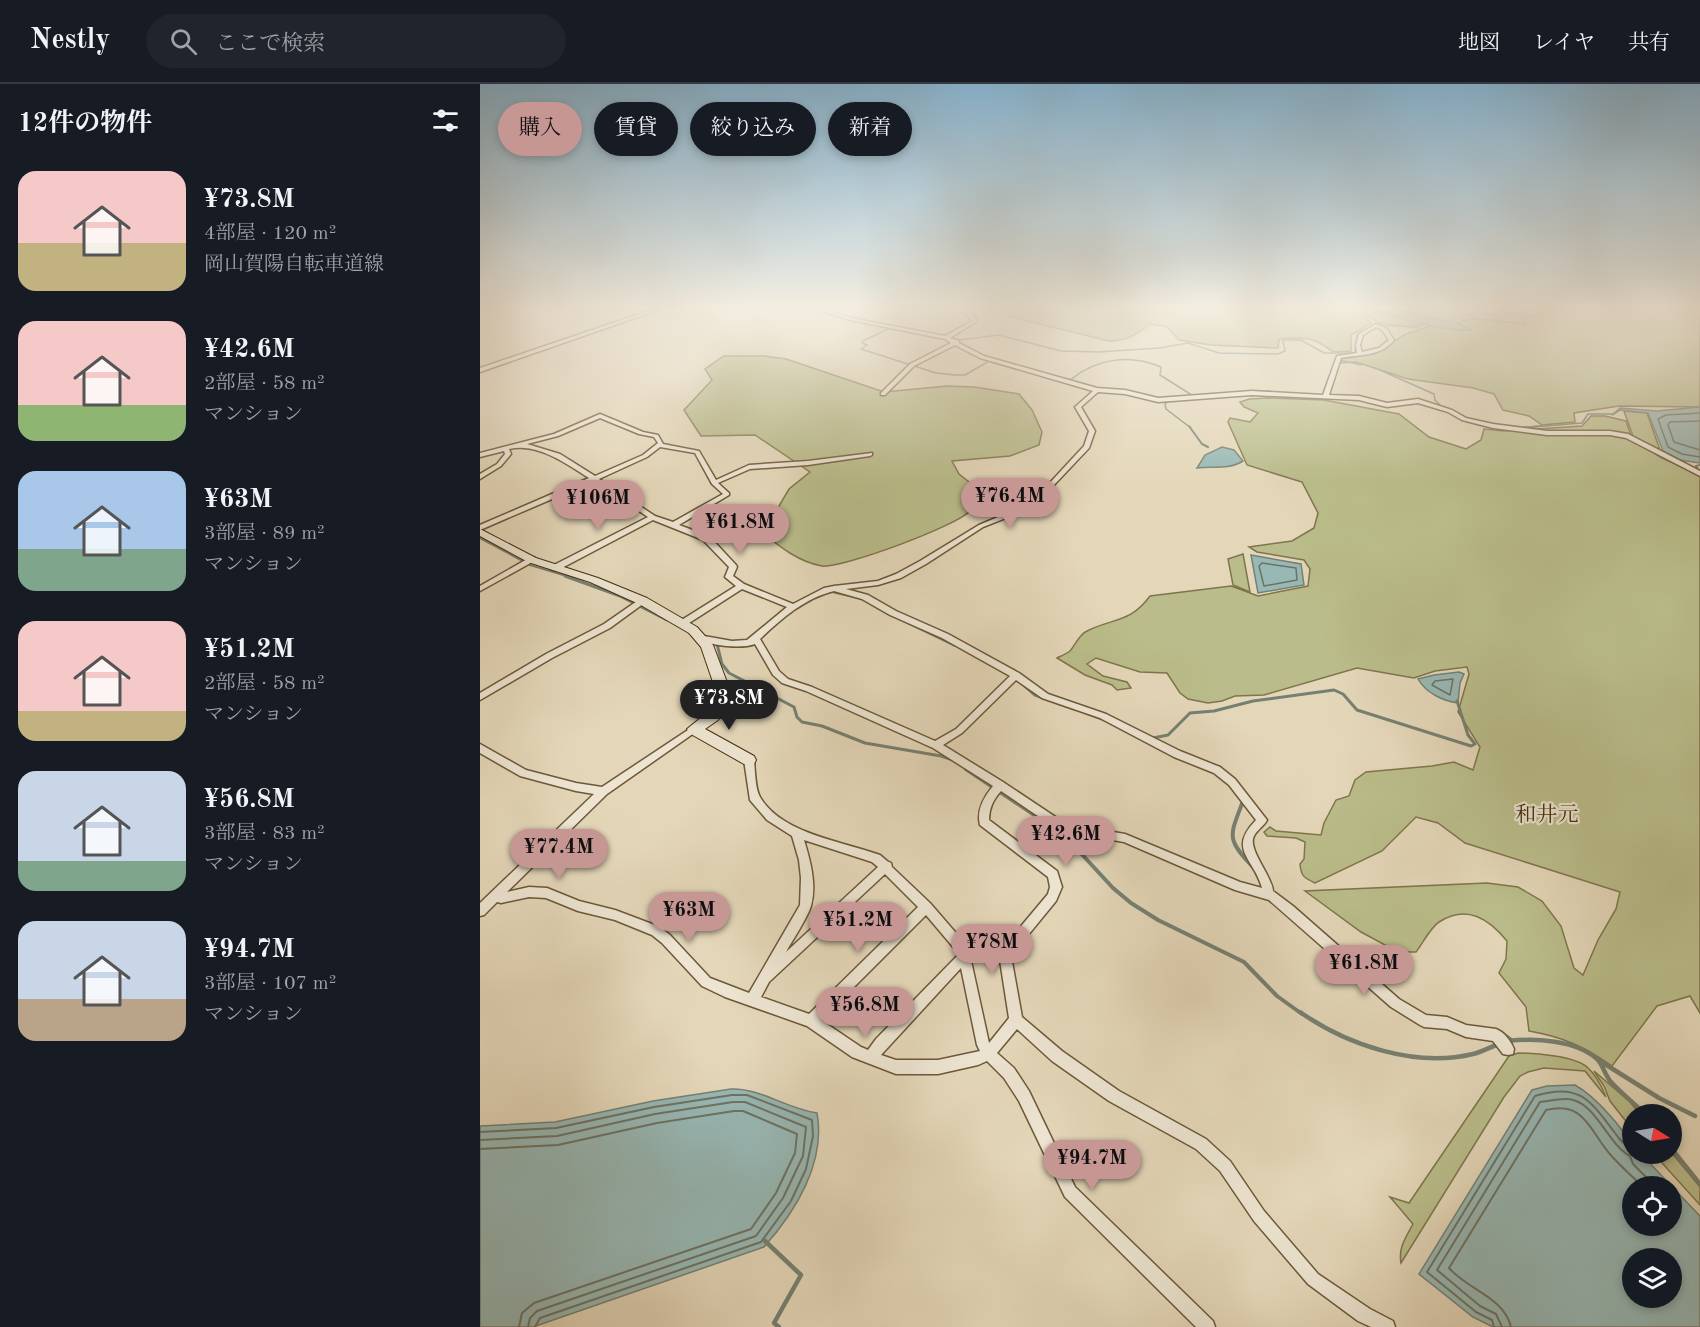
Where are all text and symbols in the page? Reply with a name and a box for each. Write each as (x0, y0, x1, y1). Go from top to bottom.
search box (146, 14, 566, 68)
icon: search (167, 25, 200, 58)
text: Nestly (30, 27, 110, 55)
text: ここで検索 (215, 33, 325, 55)
text: 地図 (1458, 33, 1500, 54)
text: レイヤ (1533, 33, 1595, 54)
text: 共有 (1628, 33, 1670, 54)
chip: 購入 (498, 102, 582, 156)
chip: 賃貸 (594, 102, 678, 156)
chip: 絞り込み (690, 102, 816, 156)
chip: 新着 (828, 102, 912, 156)
icon: filters (429, 104, 462, 137)
text: 12件の物件 (18, 111, 152, 137)
text: ¥73.8M (204, 187, 295, 213)
icon: home (66, 195, 138, 267)
text: 4部屋 · 120 m² (204, 224, 336, 244)
text: 岡山賀陽自転車道線 (204, 255, 384, 275)
text: ¥42.6M (204, 337, 295, 363)
icon: home (66, 345, 138, 417)
text: 2部屋 · 58 m² (204, 374, 325, 394)
text: マンション (204, 405, 303, 425)
pin: ¥76.4M (961, 478, 1059, 529)
pin: ¥106M (556, 480, 640, 531)
text: ¥63M (204, 487, 272, 513)
text: ¥76.4M (975, 487, 1045, 507)
text: ¥106M (566, 489, 630, 509)
icon: home (66, 495, 138, 567)
pin: ¥61.8M (691, 504, 789, 555)
text: ¥61.8M (705, 513, 775, 533)
text: 3部屋 · 89 m² (204, 524, 325, 544)
text: マンション (204, 555, 303, 575)
text: ¥51.2M (204, 637, 295, 663)
icon: home (66, 645, 138, 717)
text: 2部屋 · 58 m² (204, 674, 325, 694)
pin: ¥73.8M (680, 680, 778, 731)
text: ¥73.8M (694, 689, 764, 709)
text: マンション (204, 705, 303, 725)
text: ¥56.8M (204, 787, 295, 813)
icon: home (66, 795, 138, 867)
district label: 和井元 (1516, 803, 1579, 826)
pin: ¥42.6M (1017, 816, 1115, 867)
text: 3部屋 · 83 m² (204, 824, 325, 844)
text: ¥42.6M (1031, 825, 1101, 845)
pin: ¥77.4M (510, 829, 608, 880)
text: ¥77.4M (524, 838, 594, 858)
text: マンション (204, 855, 303, 875)
pin: ¥63M (653, 892, 725, 943)
text: ¥63M (663, 901, 715, 921)
pin: ¥51.2M (809, 902, 907, 953)
text: ¥51.2M (823, 911, 893, 931)
pin: ¥78M (956, 924, 1028, 975)
text: ¥78M (966, 933, 1018, 953)
text: ¥94.7M (204, 937, 295, 963)
icon: home (66, 945, 138, 1017)
pin: ¥61.8M (1315, 945, 1413, 996)
text: ¥61.8M (1329, 954, 1399, 974)
text: 3部屋 · 107 m² (204, 974, 336, 994)
pin: ¥56.8M (816, 987, 914, 1038)
text: ¥56.8M (830, 996, 900, 1016)
text: マンション (204, 1005, 303, 1025)
north arrow (1622, 1104, 1682, 1164)
map controls (1622, 1104, 1682, 1308)
pin: ¥94.7M (1043, 1140, 1141, 1191)
text: ¥94.7M (1057, 1149, 1127, 1169)
button: locate (1622, 1176, 1682, 1236)
button: layers (1622, 1248, 1682, 1308)

